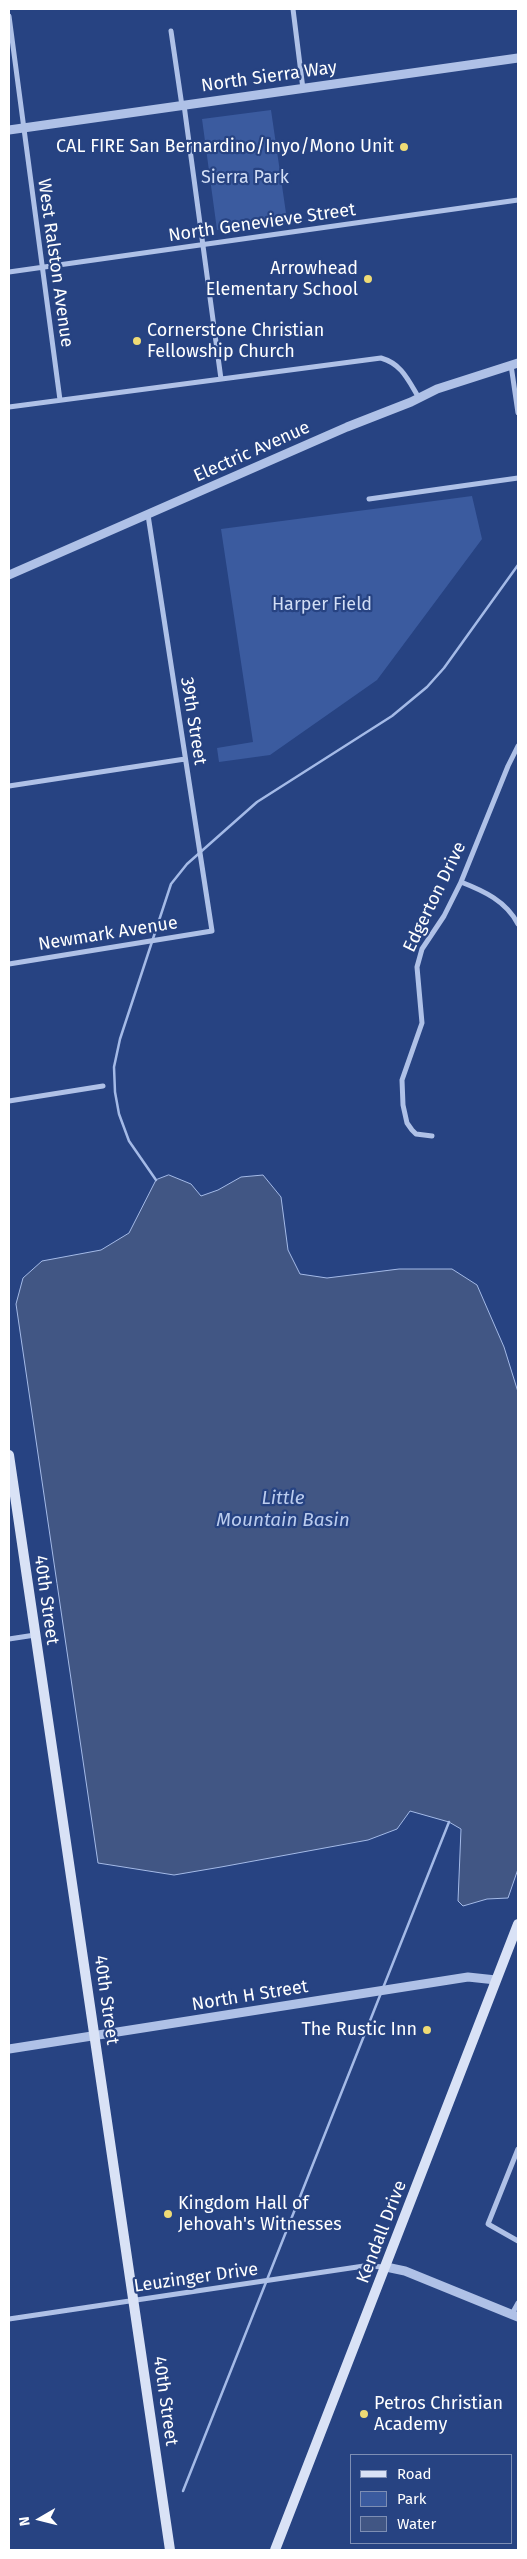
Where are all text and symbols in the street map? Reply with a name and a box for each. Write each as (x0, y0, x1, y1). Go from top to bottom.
street label: North Sierra Way (200, 57, 338, 97)
place label: CAL FIRE San Bernardino/Inyo/Mono Unit (56, 136, 394, 158)
marker: CAL FIRE San Bernardino/Inyo/Mono Unit (398, 141, 410, 153)
park label: Sierra Park (201, 167, 289, 189)
street label: West Ralston Avenue (32, 177, 78, 349)
street label: North Genevieve Street (167, 199, 357, 247)
place label: Arrowhead Elementary School (206, 258, 358, 300)
marker: Arrowhead Elementary School (362, 273, 374, 285)
place label: Cornerstone Christian Fellowship Church (147, 320, 324, 362)
marker: Cornerstone Christian Fellowship Church (131, 335, 143, 347)
street label: Electric Avenue (191, 417, 313, 487)
park label: Harper Field (272, 594, 372, 616)
street label: 39th Street (175, 675, 211, 767)
street label: Edgerton Drive (399, 838, 471, 956)
street label: Newmark Avenue (37, 912, 179, 956)
water label: Little Mountain Basin (216, 1488, 350, 1532)
street label: 40th Street (29, 1554, 63, 1646)
street label: 40th Street (89, 1954, 123, 2046)
street label: North H Street (190, 1976, 310, 2016)
place label: The Rustic Inn (301, 2019, 417, 2041)
marker: The Rustic Inn (421, 2024, 433, 2036)
street label: Kendall Drive (352, 2177, 412, 2287)
place label: Kingdom Hall of Jehovah's Witnesses (178, 2193, 342, 2236)
marker: Kingdom Hall of Jehovah's Witnesses (162, 2208, 174, 2220)
street label: Leuzinger Drive (133, 2259, 259, 2297)
street label: 40th Street (148, 2355, 182, 2447)
place label: Petros Christian Academy (374, 2393, 503, 2436)
marker: Petros Christian Academy (358, 2408, 370, 2420)
legend (350, 2454, 512, 2544)
text: Road (397, 2465, 432, 2483)
text: Park (397, 2490, 427, 2508)
north arrow (15, 2494, 65, 2544)
text: N (16, 2515, 34, 2527)
text: Water (397, 2515, 436, 2533)

